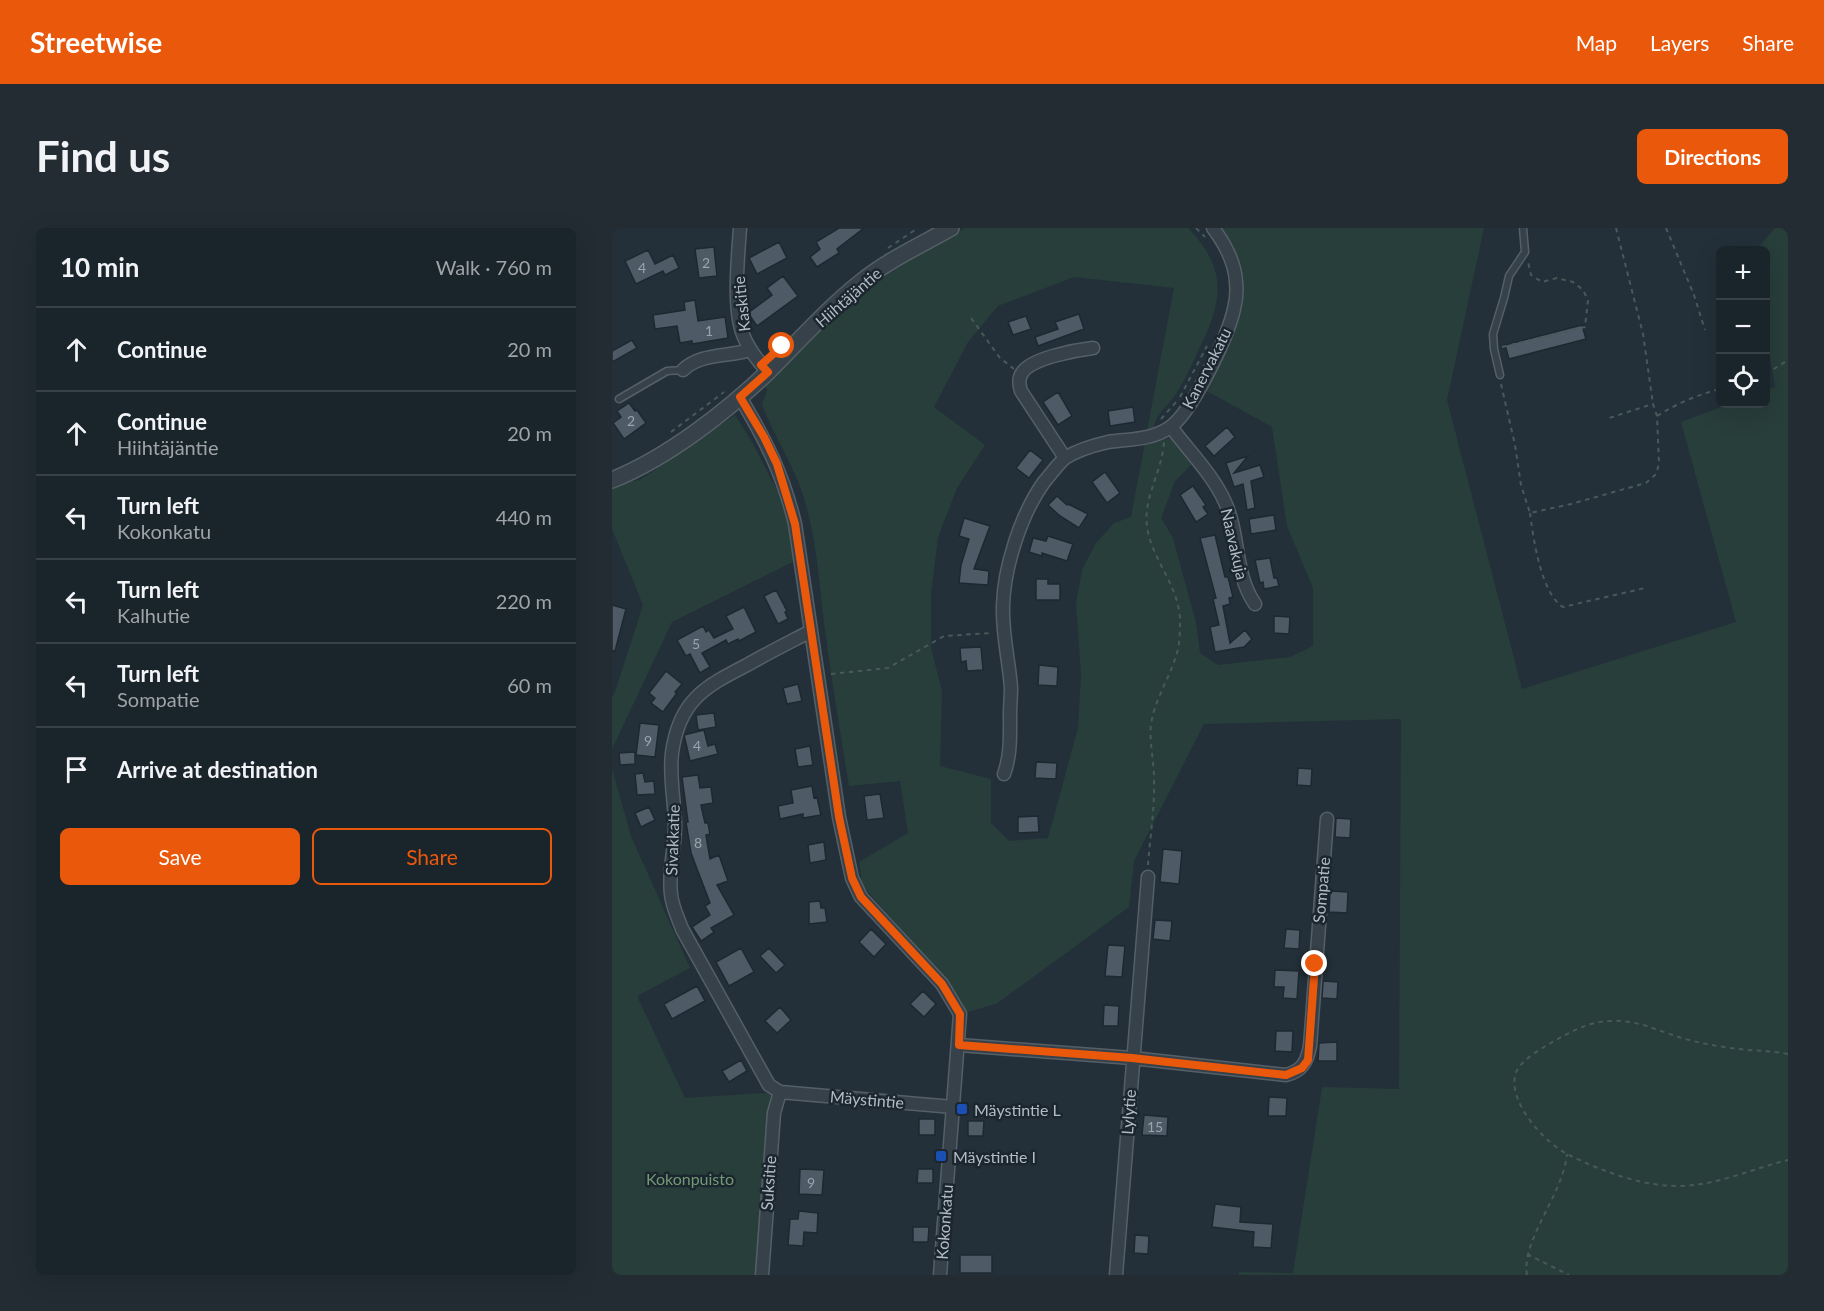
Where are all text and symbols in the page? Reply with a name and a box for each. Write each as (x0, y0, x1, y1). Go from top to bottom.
text: Streetwise (30, 25, 162, 59)
text: Map (1576, 30, 1617, 55)
text: Layers (1650, 30, 1709, 55)
text: Share (1742, 30, 1794, 55)
button: Directions (1637, 129, 1788, 184)
text: Find us (36, 131, 170, 181)
map controls (1716, 246, 1770, 408)
button: + (1716, 246, 1770, 300)
text: 10 min (60, 251, 140, 283)
house number: 2 (702, 254, 710, 271)
text: Walk · 760 m (436, 255, 552, 279)
house number: 4 (638, 259, 646, 276)
street label: Hiihtäjäntie (811, 263, 885, 331)
street label: Kaskitie (729, 275, 753, 333)
button: − (1716, 300, 1770, 354)
house number: 1 (705, 322, 713, 339)
street label: Kanervakatu (1177, 324, 1235, 412)
route start (768, 332, 794, 358)
icon: ahead (60, 333, 93, 366)
text: Continue (117, 336, 207, 363)
text: 20 m (507, 337, 552, 361)
button: locate (1716, 354, 1770, 408)
text: Continue (117, 408, 207, 435)
house number: 2 (627, 412, 635, 429)
icon: ahead (60, 417, 93, 450)
text: 20 m (507, 421, 552, 445)
text: Hiihtäjäntie (117, 435, 219, 459)
text: Turn left (117, 492, 199, 519)
icon: left (60, 501, 93, 534)
text: 440 m (496, 505, 552, 529)
street label: Naavakuja (1218, 506, 1252, 582)
text: Kokonkatu (117, 519, 211, 543)
text: Turn left (117, 576, 199, 603)
icon: left (60, 585, 93, 618)
text: 220 m (496, 589, 552, 613)
text: Kalhutie (117, 603, 190, 627)
house number: 5 (692, 635, 700, 652)
text: Turn left (117, 660, 199, 687)
icon: left (60, 669, 93, 702)
text: 60 m (507, 673, 552, 697)
text: Sompatie (117, 687, 199, 711)
house number: 9 (644, 732, 652, 749)
house number: 4 (693, 737, 701, 754)
icon: arrive (60, 753, 93, 786)
text: Arrive at destination (117, 756, 318, 783)
street label: Sivakkatie (661, 804, 683, 876)
button: Save (60, 828, 300, 885)
button: Share (312, 828, 552, 885)
house number: 8 (694, 834, 702, 851)
street label: Sompatie (1309, 856, 1333, 924)
route end (1301, 950, 1327, 976)
street label: Mäystintie (829, 1086, 905, 1112)
street label: Lylytie (1117, 1089, 1139, 1135)
place label: Mäystintie L (974, 1100, 1061, 1119)
marker: Mäystintie L (955, 1102, 969, 1116)
house number: 15 (1147, 1118, 1163, 1135)
place label: Mäystintie I (953, 1147, 1036, 1166)
marker: Mäystintie I (934, 1149, 948, 1163)
street label: Suksitie (757, 1155, 779, 1211)
park label: Kokonpuisto (646, 1169, 734, 1188)
house number: 9 (807, 1174, 815, 1191)
street label: Kokonkatu (932, 1184, 956, 1260)

